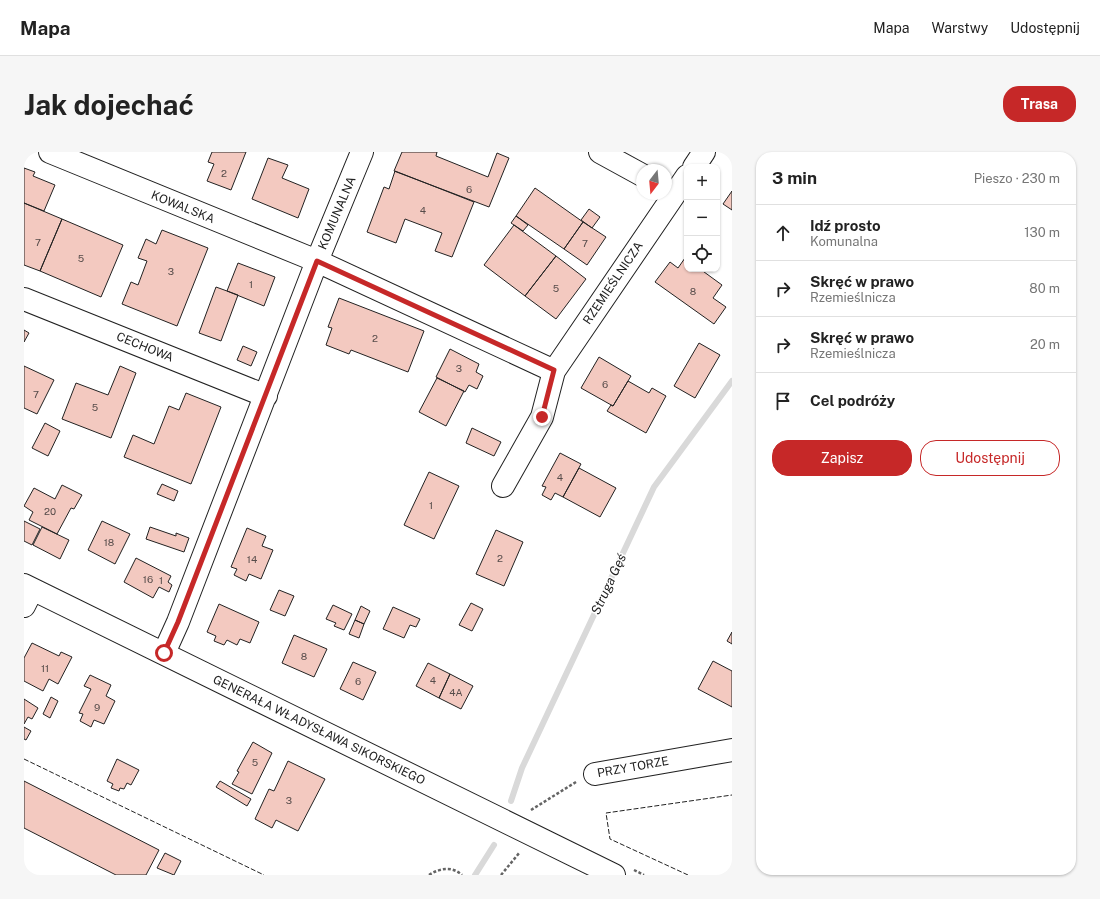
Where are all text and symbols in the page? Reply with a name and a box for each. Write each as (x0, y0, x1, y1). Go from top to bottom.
text: Mapa (20, 17, 70, 39)
text: Mapa (873, 20, 909, 36)
text: Warstwy (931, 20, 988, 36)
text: Udostępnij (1010, 20, 1080, 36)
button: Trasa (1003, 86, 1076, 122)
text: Jak dojechać (24, 88, 194, 121)
north arrow (636, 164, 672, 200)
map controls (684, 164, 720, 272)
button: + (684, 164, 720, 200)
house number: 2 (221, 167, 227, 179)
text: 3 min (772, 168, 817, 188)
text: Pieszo · 230 m (974, 171, 1060, 186)
street label: KOMUNALNA (315, 174, 359, 252)
house number: 6 (466, 183, 472, 195)
street label: KOWALSKA (149, 188, 217, 226)
button: − (684, 200, 720, 236)
house number: 4 (420, 204, 426, 216)
text: Idź prosto (810, 217, 881, 234)
icon: ahead (772, 222, 794, 244)
text: 130 m (1024, 225, 1060, 240)
text: Komunalna (810, 234, 878, 249)
house number: 7 (35, 236, 41, 248)
button: locate (684, 236, 720, 272)
house number: 7 (582, 237, 588, 249)
street label: RZEMIEŚLNICZA (580, 239, 646, 327)
house number: 5 (78, 252, 84, 264)
house number: 3 (168, 265, 174, 277)
text: Skręć w prawo (810, 273, 914, 290)
house number: 1 (249, 278, 253, 290)
icon: right (772, 278, 794, 300)
text: 80 m (1029, 281, 1060, 296)
house number: 5 (553, 282, 559, 294)
house number: 8 (690, 285, 696, 297)
text: Rzemieślnicza (810, 290, 896, 305)
street label: CECHOWA (114, 329, 176, 365)
text: Skręć w prawo (810, 329, 914, 346)
house number: 2 (372, 332, 378, 344)
icon: right (772, 334, 794, 356)
text: 20 m (1030, 337, 1060, 352)
text: Rzemieślnicza (810, 346, 896, 361)
house number: 3 (456, 362, 462, 374)
house number: 6 (602, 378, 608, 390)
house number: 7 (33, 388, 39, 400)
icon: arrive (772, 390, 794, 412)
text: Cel podróży (810, 392, 895, 409)
house number: 5 (92, 401, 98, 413)
route end (533, 408, 551, 426)
button: Zapisz (772, 440, 912, 476)
button: Udostępnij (920, 440, 1060, 476)
house number: 4 (557, 471, 563, 483)
house number: 1 (429, 499, 433, 511)
house number: 20 (44, 505, 56, 517)
house number: 18 (104, 536, 114, 548)
water label: Struga Gęś (588, 551, 629, 617)
house number: 2 (497, 552, 503, 564)
house number: 14 (247, 553, 257, 565)
house number: 16 (143, 573, 153, 585)
house number: 1 (159, 574, 163, 586)
route start (155, 644, 173, 662)
house number: 8 (301, 650, 307, 662)
house number: 11 (41, 662, 49, 674)
street label: GENERAŁA WŁADYSŁAWA SIKORSKIEGO (211, 672, 428, 788)
house number: 4 (430, 674, 436, 686)
house number: 6 (355, 675, 361, 687)
house number: 4A (449, 686, 463, 698)
house number: 9 (94, 701, 100, 713)
street label: PRZY TORZE (596, 754, 670, 780)
house number: 5 (252, 756, 258, 768)
house number: 3 (286, 794, 292, 806)

